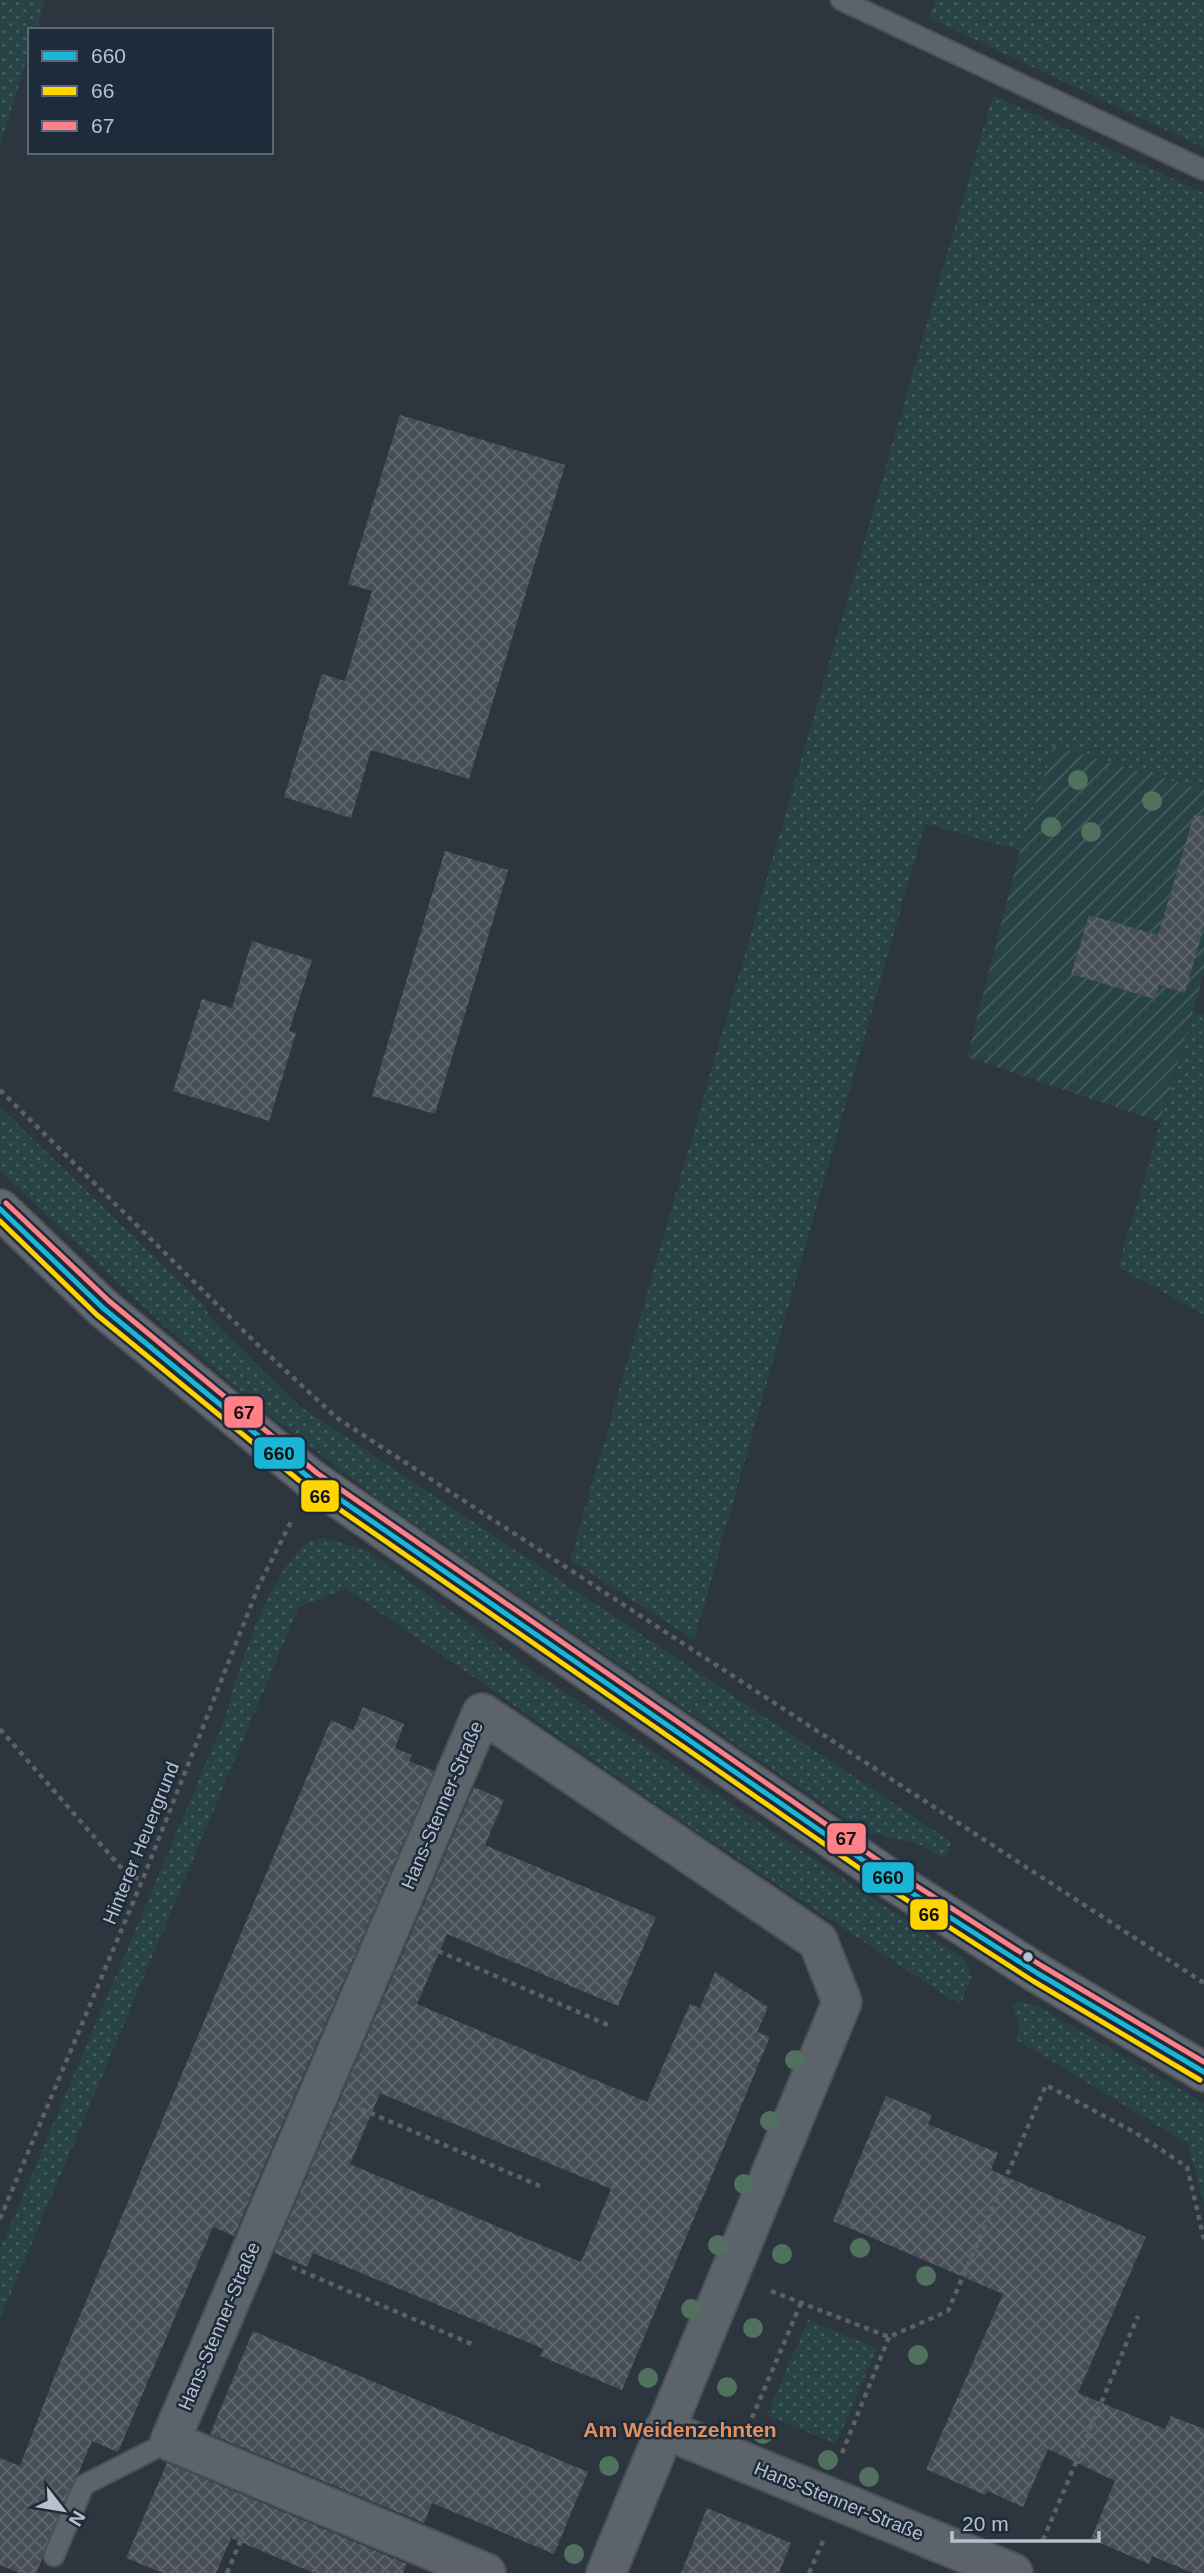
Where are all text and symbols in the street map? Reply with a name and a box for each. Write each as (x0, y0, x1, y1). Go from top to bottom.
legend (28, 28, 273, 154)
text: 660 (91, 44, 126, 67)
text: 66 (91, 79, 114, 102)
text: 67 (91, 114, 114, 137)
line badge: 67 (223, 1395, 264, 1429)
text: 67 (233, 1402, 255, 1423)
line badge: 660 (253, 1436, 306, 1470)
text: 660 (263, 1443, 295, 1464)
line badge: 66 (300, 1479, 340, 1513)
text: 66 (309, 1486, 331, 1507)
street label: Hans-Stenner-Straße (397, 1718, 487, 1892)
street label: Hinterer Heuergrund (99, 1759, 183, 1927)
line badge: 67 (826, 1822, 867, 1855)
text: 67 (835, 1828, 857, 1849)
line badge: 660 (861, 1861, 915, 1894)
text: 660 (872, 1867, 904, 1888)
line badge: 66 (909, 1898, 949, 1931)
text: 66 (918, 1904, 940, 1925)
unlabelled marker (1021, 1950, 1035, 1964)
street label: Hans-Stenner-Straße (174, 2239, 264, 2413)
district label: Am Weidenzehnten (583, 2418, 777, 2441)
street label: Hans-Stenner-Straße (751, 2457, 927, 2545)
north arrow (28, 2475, 98, 2545)
scale bar (952, 2500, 1099, 2544)
text: N (65, 2507, 90, 2530)
text: 20 m (962, 2512, 1009, 2535)

